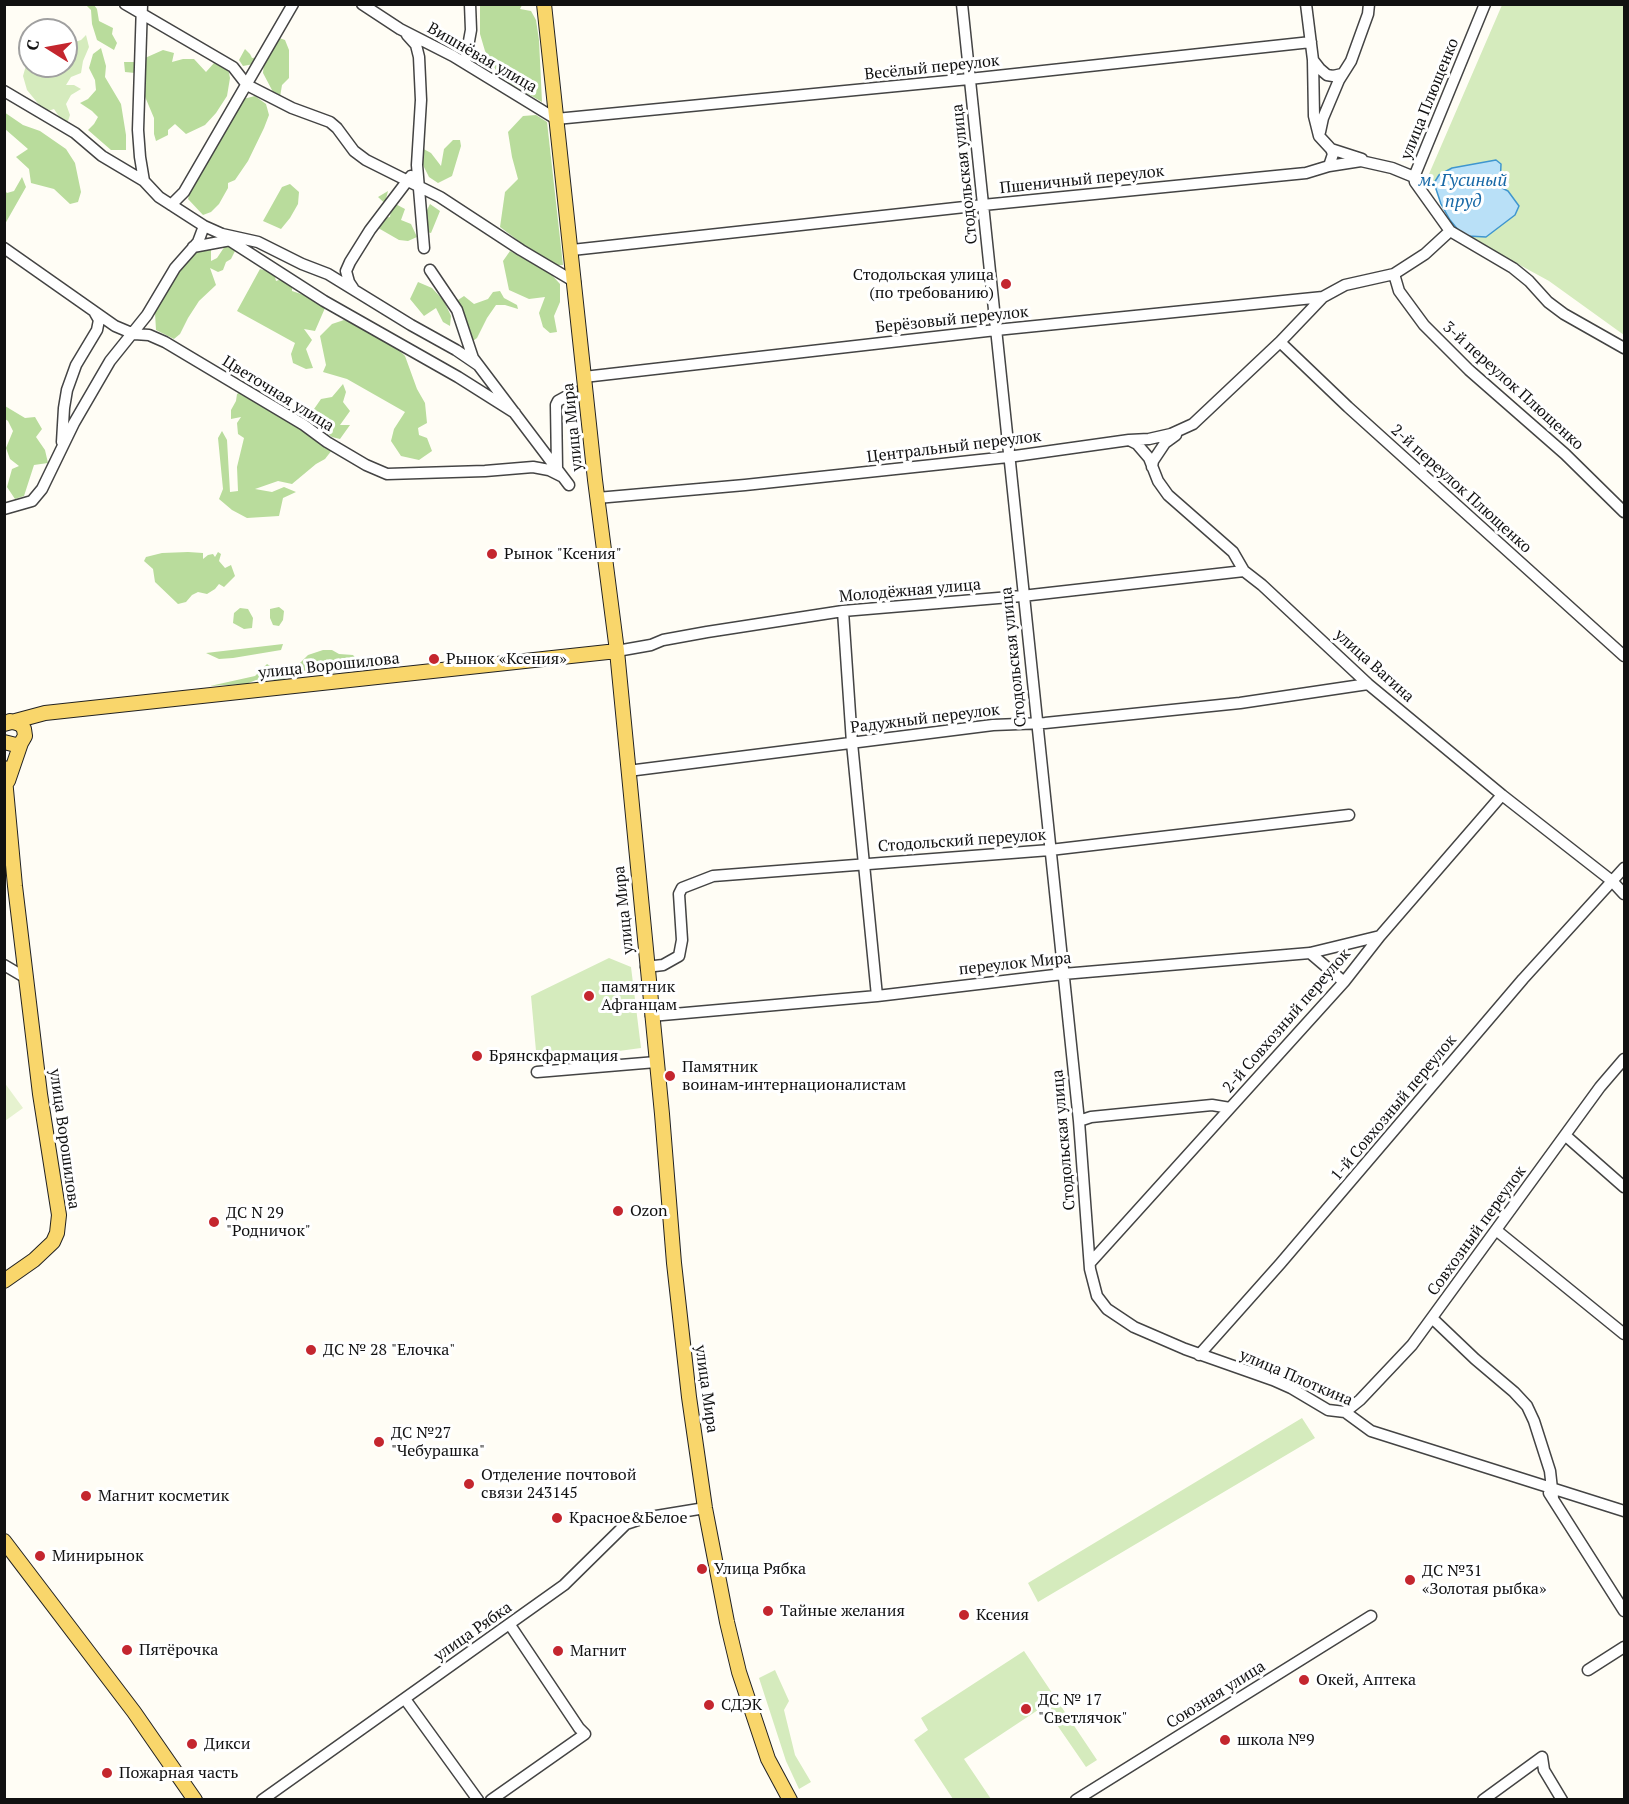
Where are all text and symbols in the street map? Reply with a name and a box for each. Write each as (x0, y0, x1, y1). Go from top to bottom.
north arrow (18, 18, 78, 78)
street label: Вишнёвая улица (424, 19, 540, 97)
street label: улица Плющенко (1397, 35, 1463, 163)
text: С (21, 38, 44, 52)
street label: Весёлый переулок (864, 51, 1000, 85)
street label: Стодольская улица (948, 103, 982, 245)
street label: Пшеничный переулок (999, 162, 1165, 198)
water label: м. Гусиный пруд (1419, 170, 1507, 213)
place label: Стодольская улица (по требованию) (853, 265, 994, 303)
marker: Стодольская улица (по требованию) (999, 277, 1013, 291)
street label: Берёзовый переулок (875, 302, 1029, 338)
street label: 3-й переулок Плющенко (1439, 318, 1587, 454)
street label: Цветочная улица (219, 352, 337, 436)
street label: улица Мира (559, 382, 587, 472)
street label: 2-й переулок Плющенко (1387, 421, 1535, 557)
street label: Центральный переулок (866, 427, 1042, 467)
place label: Рынок "Ксения" (504, 544, 622, 564)
marker: Рынок "Ксения" (485, 547, 499, 561)
street label: Молодёжная улица (838, 575, 982, 607)
street label: Стодольская улица (997, 586, 1031, 728)
street label: улица Вагина (1330, 625, 1418, 707)
street label: улица Ворошилова (258, 649, 400, 683)
place label: Рынок «Ксения» (446, 649, 567, 669)
marker: Рынок «Ксения» (427, 652, 441, 666)
street label: Радужный переулок (849, 700, 1001, 738)
street label: Стодольский переулок (877, 826, 1047, 856)
street label: улица Мира (610, 865, 638, 955)
street label: 2-й Совхозный переулок (1219, 945, 1355, 1097)
street label: переулок Мира (958, 949, 1072, 979)
place label: памятник Афганцам (601, 977, 677, 1015)
marker: памятник Афганцам (582, 989, 596, 1003)
street label: 1-й Совхозный переулок (1327, 1031, 1461, 1185)
place label: Брянскфармация (489, 1046, 618, 1066)
marker: Брянскфармация (470, 1049, 484, 1063)
place label: Памятник воинам‐интернационалистам (682, 1057, 906, 1095)
street label: улица Ворошилова (45, 1067, 83, 1211)
marker: Памятник воинам‐интернационалистам (663, 1069, 677, 1083)
street label: Стодольская улица (1048, 1069, 1080, 1211)
street label: Совхозный переулок (1423, 1162, 1531, 1300)
place label: Ozon (630, 1201, 668, 1221)
place label: ДС N 29 "Родничок" (226, 1203, 311, 1241)
marker: Ozon (611, 1204, 625, 1218)
marker: ДС N 29 "Родничок" (207, 1215, 221, 1229)
place label: ДС № 28 "Елочка" (323, 1340, 455, 1360)
marker: ДС № 28 "Елочка" (304, 1343, 318, 1357)
street label: улица Мира (690, 1344, 722, 1434)
street label: улица Плоткина (1237, 1346, 1355, 1410)
place label: ДС №27 "Чебурашка" (391, 1423, 485, 1461)
marker: ДС №27 "Чебурашка" (372, 1435, 386, 1449)
place label: Отделение почтовой связи 243145 (481, 1465, 637, 1503)
marker: Отделение почтовой связи 243145 (462, 1477, 476, 1491)
place label: Магнит косметик (98, 1486, 229, 1506)
marker: Магнит косметик (79, 1489, 93, 1503)
place label: Красное&Белое (569, 1508, 687, 1528)
marker: Красное&Белое (550, 1511, 564, 1525)
place label: Минирынок (52, 1546, 144, 1566)
marker: Минирынок (33, 1549, 47, 1563)
place label: Улица Рябка (714, 1559, 806, 1579)
place label: ДС №31 «Золотая рыбка» (1422, 1561, 1546, 1599)
marker: Улица Рябка (695, 1562, 709, 1576)
marker: ДС №31 «Золотая рыбка» (1403, 1573, 1417, 1587)
street label: улица Рябка (430, 1598, 516, 1666)
place label: Тайные желания (780, 1601, 905, 1621)
marker: Тайные желания (761, 1604, 775, 1618)
place label: Ксения (976, 1605, 1029, 1625)
marker: Ксения (957, 1608, 971, 1622)
place label: Пятёрочка (139, 1640, 218, 1660)
place label: Магнит (570, 1641, 626, 1661)
marker: Пятёрочка (120, 1643, 134, 1657)
marker: Магнит (551, 1644, 565, 1658)
street label: Союзная улица (1163, 1657, 1269, 1733)
place label: Окей, Аптека (1316, 1670, 1416, 1690)
marker: Окей, Аптека (1297, 1673, 1311, 1687)
place label: ДС № 17 "Светлячок" (1038, 1690, 1128, 1728)
place label: СДЭК (721, 1695, 762, 1715)
marker: СДЭК (702, 1698, 716, 1712)
marker: ДС № 17 "Светлячок" (1019, 1702, 1033, 1716)
place label: школа №9 (1237, 1730, 1314, 1750)
marker: школа №9 (1218, 1733, 1232, 1747)
place label: Дикси (204, 1734, 250, 1754)
marker: Дикси (185, 1737, 199, 1751)
place label: Пожарная часть (119, 1763, 238, 1783)
marker: Пожарная часть (100, 1766, 114, 1780)

